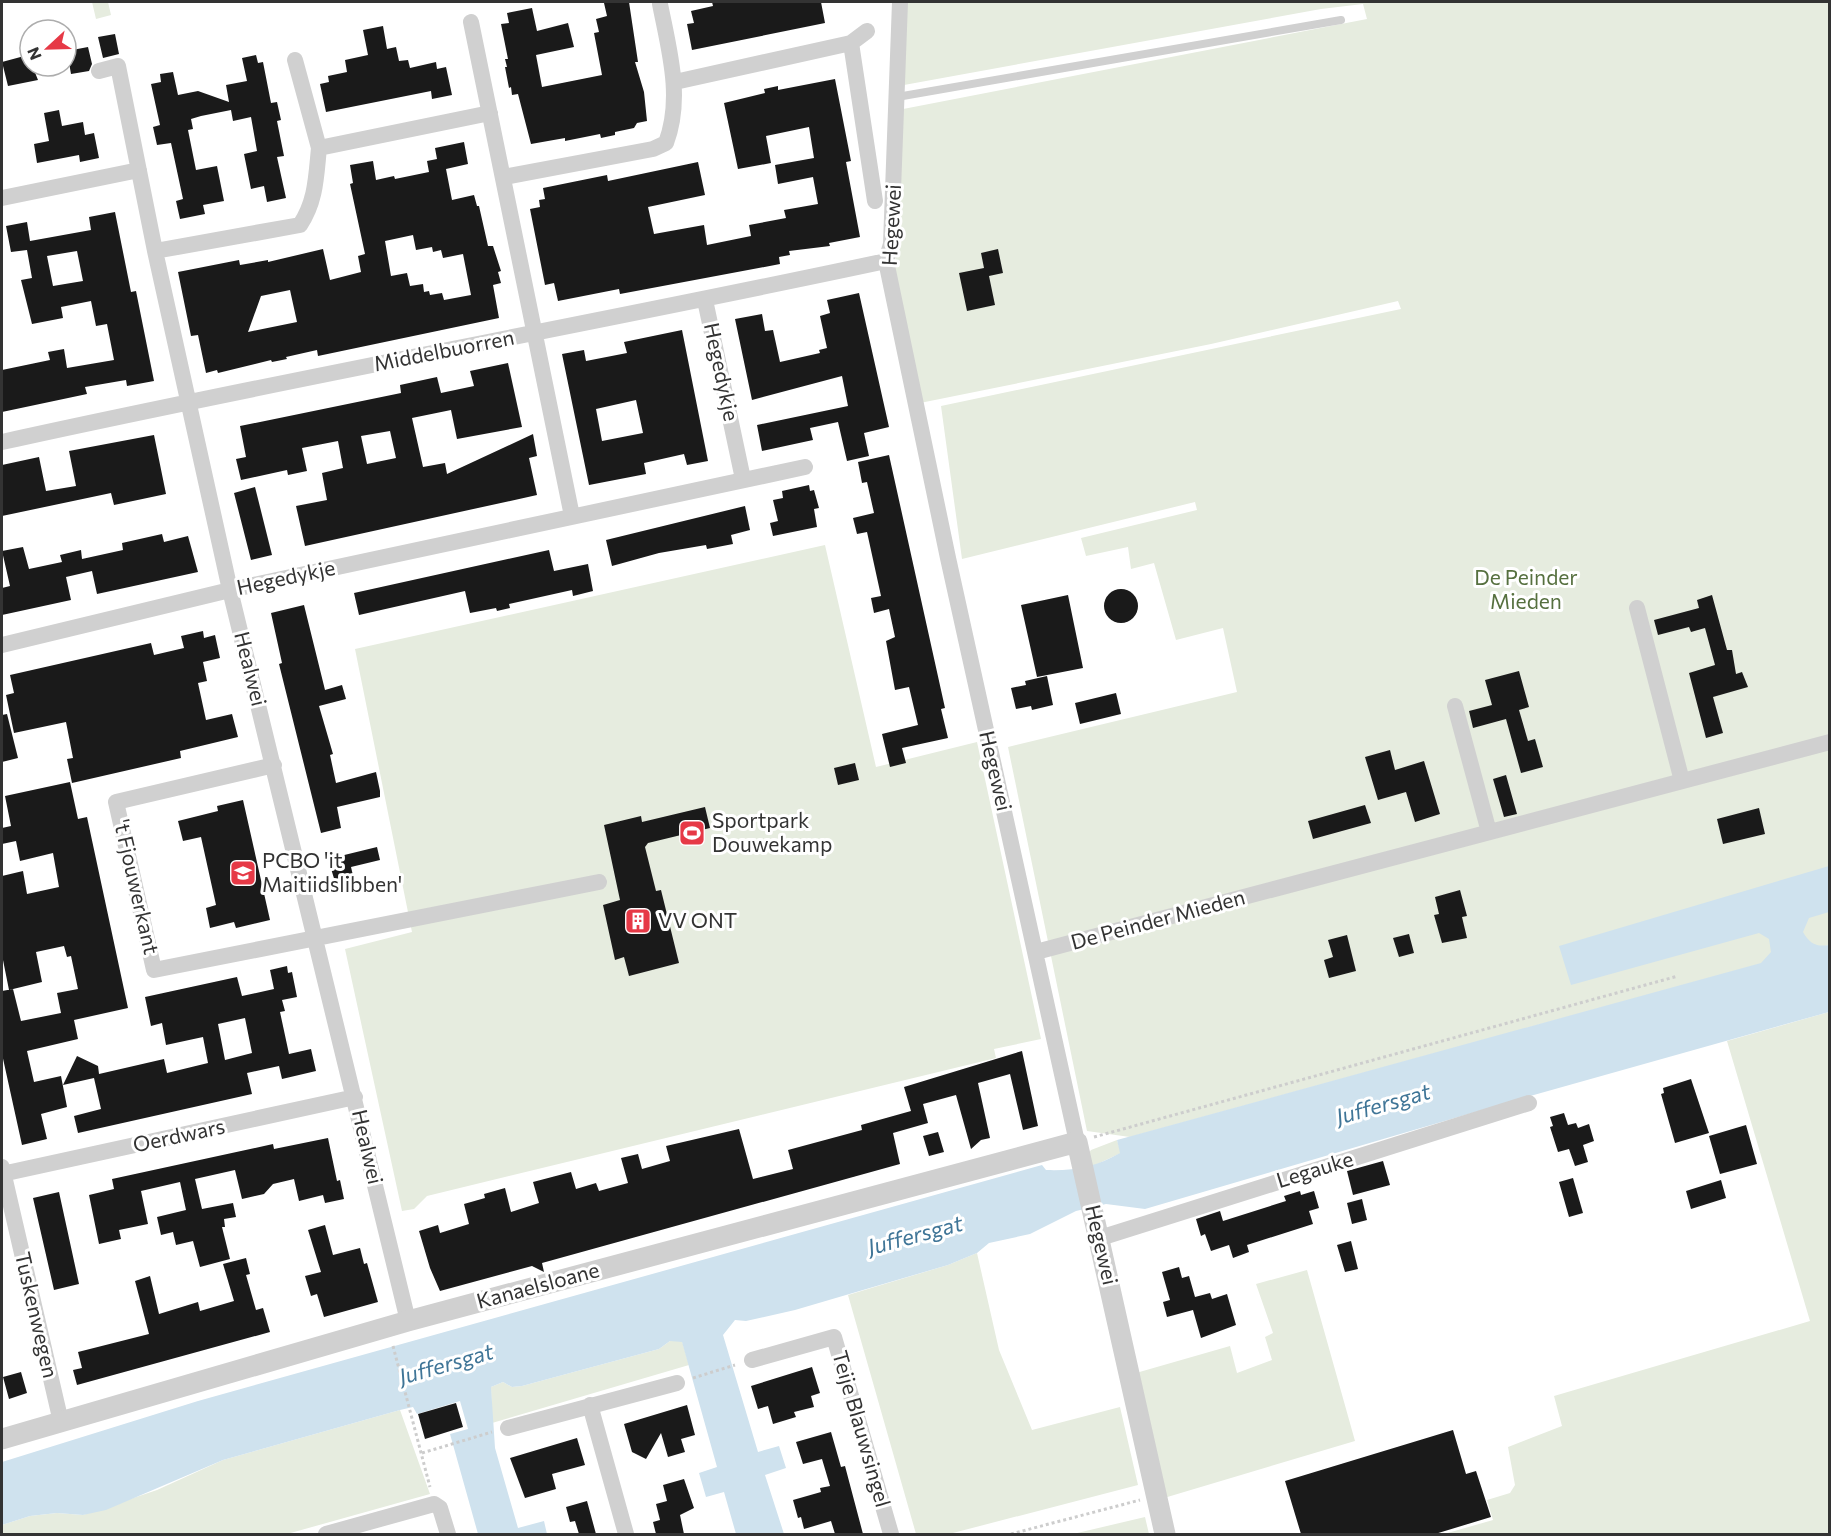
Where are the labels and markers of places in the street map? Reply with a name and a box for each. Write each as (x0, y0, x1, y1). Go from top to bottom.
place label: Sportpark Douwekamp (712, 807, 832, 856)
sports icon: Sportpark Douwekamp (677, 818, 707, 848)
place label: PCBO 'it Maitiidslibben' (262, 847, 402, 896)
school or university icon: PCBO 'it Maitiidslibben' (228, 858, 258, 888)
building icon: VV ONT (623, 906, 653, 936)
place label: VV ONT (658, 907, 737, 932)

